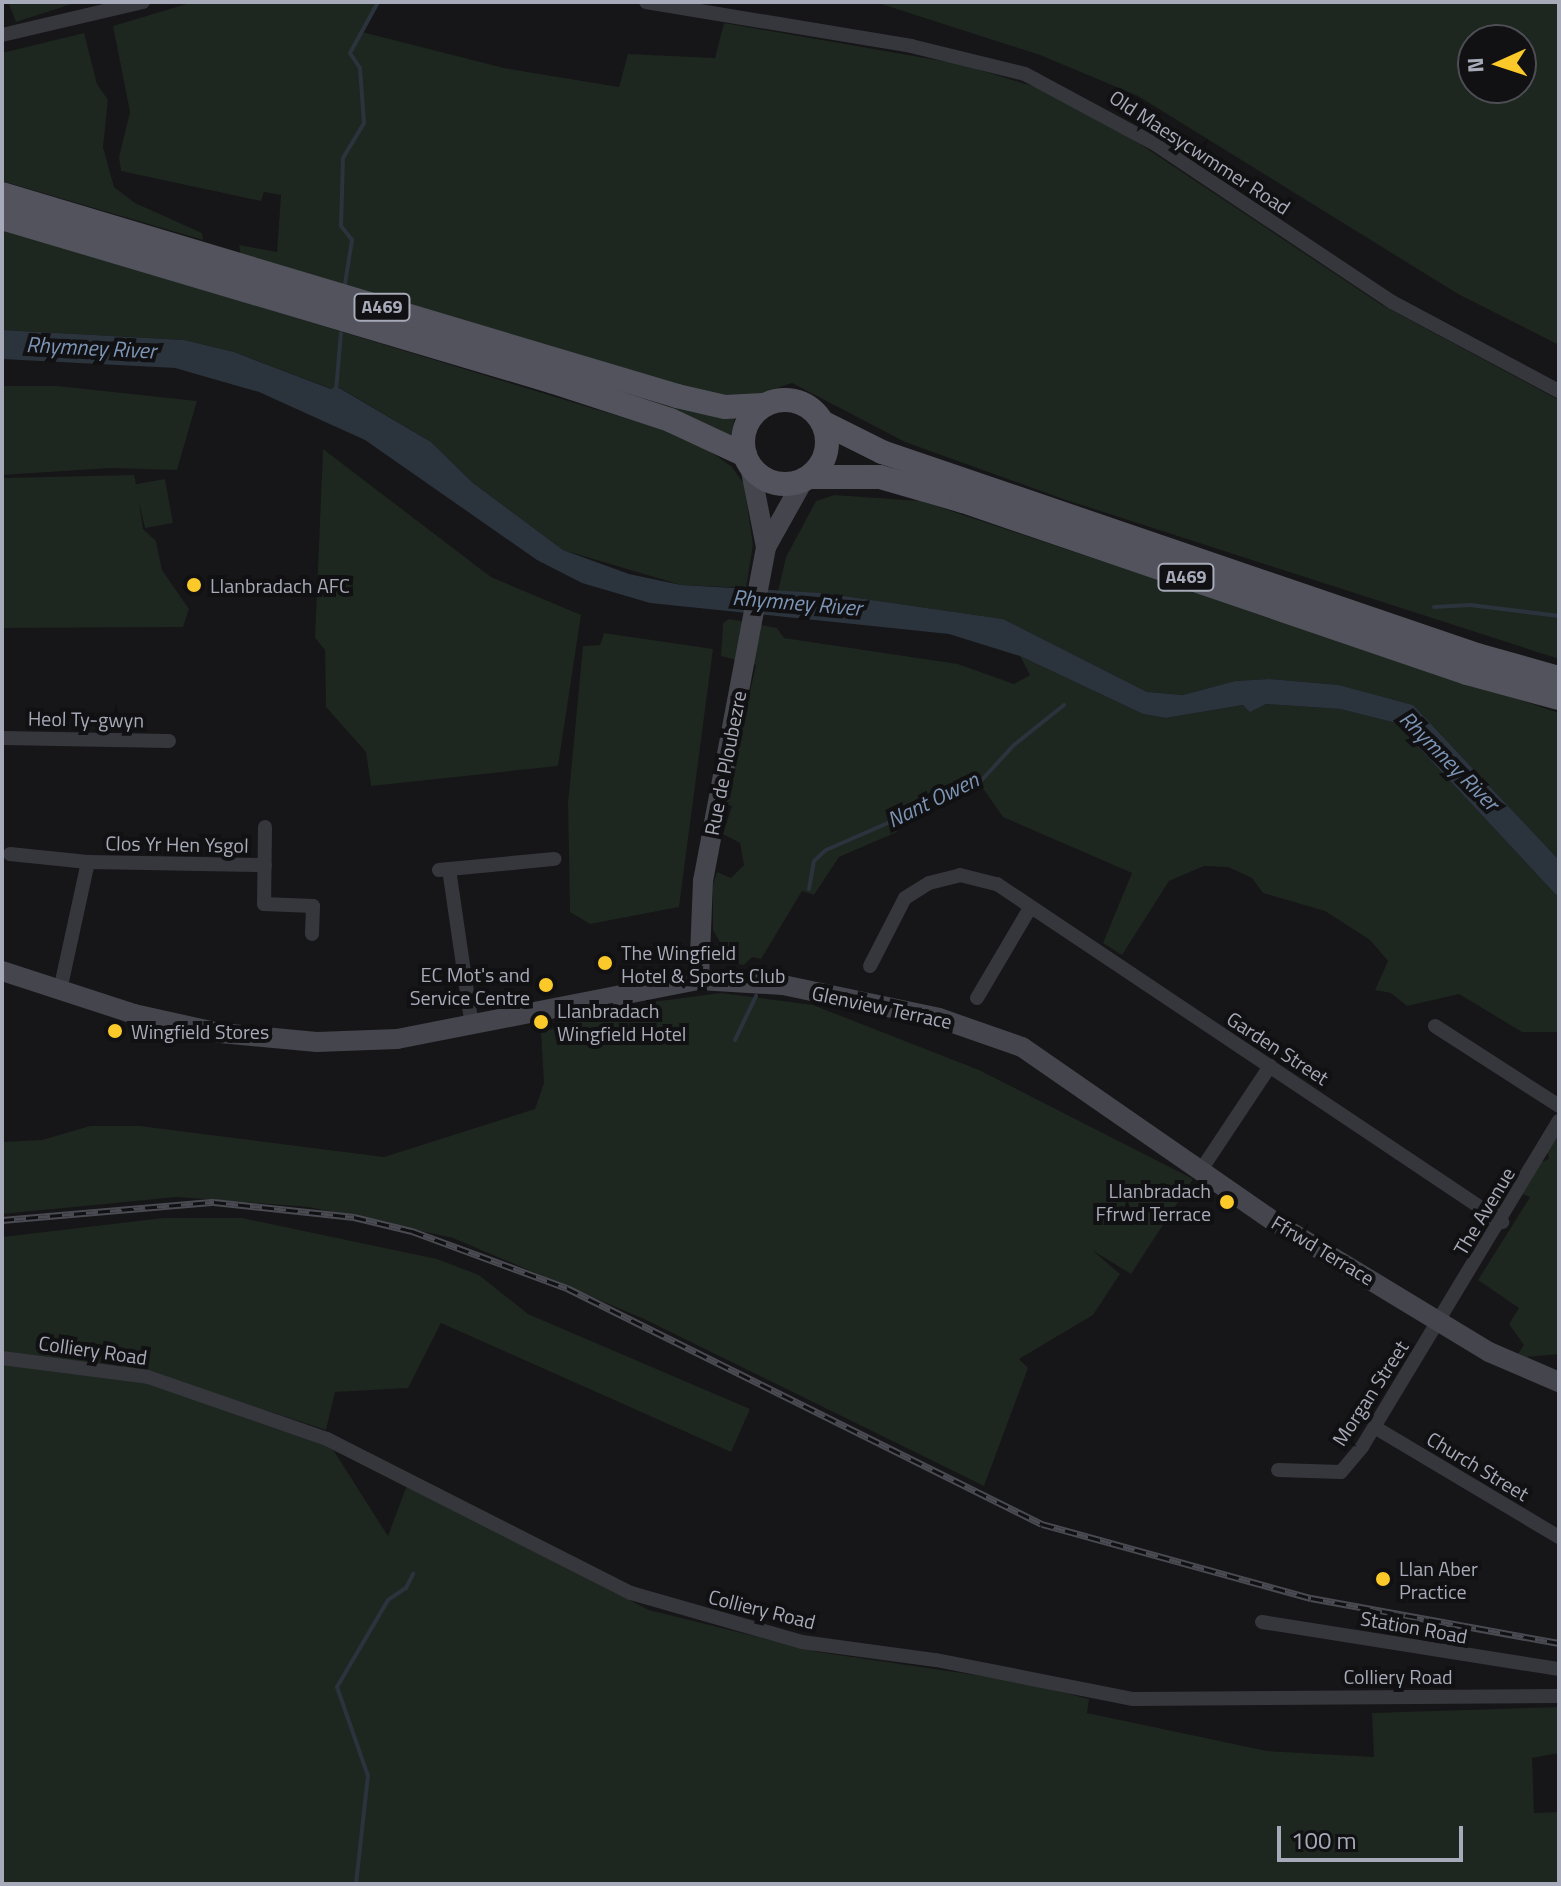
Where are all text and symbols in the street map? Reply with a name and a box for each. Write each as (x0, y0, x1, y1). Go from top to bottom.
north arrow (1457, 24, 1537, 104)
text: N (1458, 57, 1492, 74)
street label: Old Maesycwmmer Road (1105, 85, 1295, 219)
road number: A469 (352, 293, 412, 321)
water label: Rhymney River (25, 331, 157, 365)
road number: A469 (1156, 563, 1216, 591)
place label: Llanbradach AFC (210, 573, 350, 597)
marker: Llanbradach AFC (185, 576, 203, 594)
water label: Rhymney River (731, 584, 863, 622)
street label: Rue de Ploubezre (699, 689, 751, 837)
street label: Heol Ty-gwyn (28, 706, 144, 732)
water label: Rhymney River (1394, 706, 1504, 816)
water label: Nant Owen (883, 767, 983, 833)
street label: Clos Yr Hen Ysgol (105, 831, 249, 857)
place label: The Wingfield Hotel & Sports Club (621, 940, 785, 987)
marker: The Wingfield Hotel & Sports Club (596, 954, 614, 972)
place label: EC Mot's and Service Centre (410, 962, 530, 1009)
marker: EC Mot's and Service Centre (537, 976, 555, 994)
street label: Glenview Terrace (810, 980, 954, 1034)
place label: Llanbradach Wingfield Hotel (557, 998, 686, 1045)
street label: Garden Street (1223, 1006, 1333, 1090)
marker: Llanbradach Wingfield Hotel (532, 1013, 550, 1031)
place label: Wingfield Stores (131, 1019, 269, 1043)
marker: Wingfield Stores (106, 1022, 124, 1040)
street label: The Avenue (1448, 1163, 1520, 1259)
place label: Llanbradach Ffrwd Terrace (1096, 1178, 1211, 1225)
marker: Llanbradach Ffrwd Terrace (1218, 1193, 1236, 1211)
street label: Ffrwd Terrace (1267, 1210, 1379, 1290)
street label: Colliery Road (37, 1331, 149, 1369)
street label: Morgan Street (1327, 1336, 1413, 1450)
street label: Church Street (1423, 1426, 1533, 1506)
place label: Llan Aber Practice (1399, 1556, 1478, 1603)
marker: Llan Aber Practice (1374, 1570, 1392, 1588)
street label: Colliery Road (706, 1584, 818, 1634)
street label: Station Road (1359, 1606, 1469, 1648)
street label: Colliery Road (1343, 1664, 1453, 1688)
scale bar (1281, 1810, 1467, 1860)
text: 100 m (1291, 1822, 1357, 1858)

